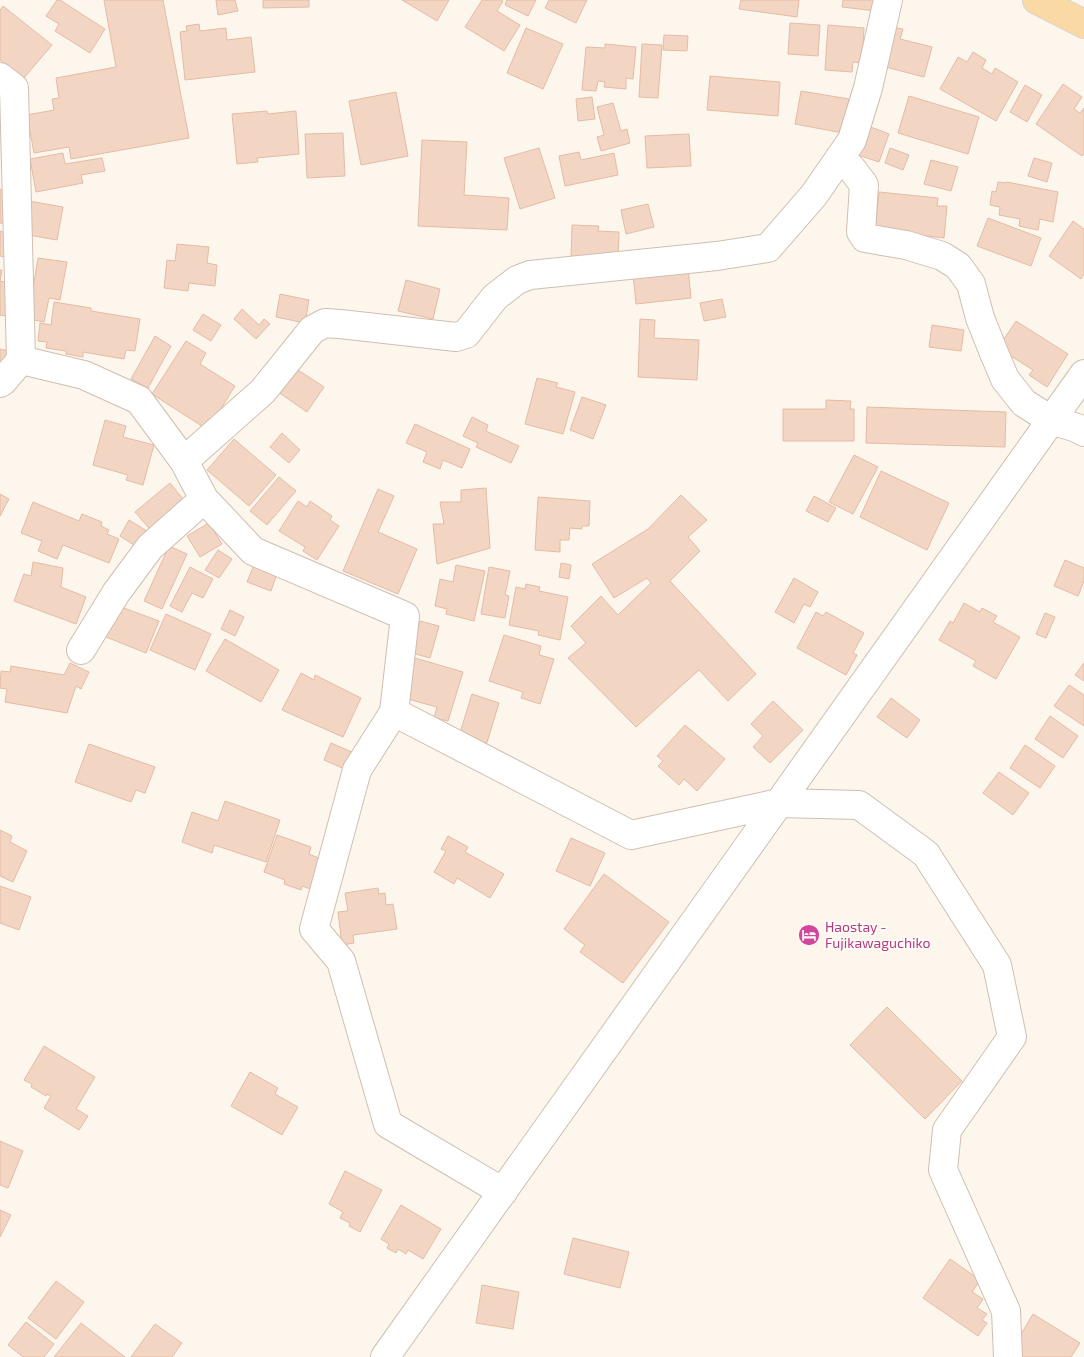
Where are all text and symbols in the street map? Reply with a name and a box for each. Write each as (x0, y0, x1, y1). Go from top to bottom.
place label: Haostay - Fujikawaguchiko (825, 918, 930, 951)
hotel icon: Haostay - Fujikawaguchiko (797, 923, 821, 947)

